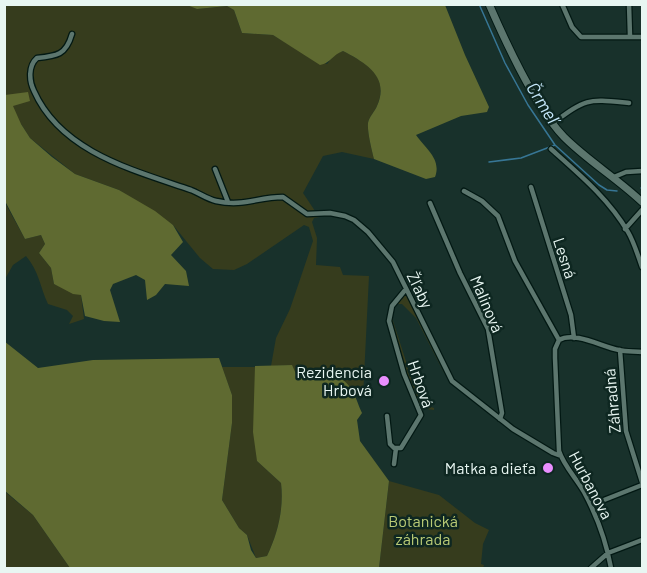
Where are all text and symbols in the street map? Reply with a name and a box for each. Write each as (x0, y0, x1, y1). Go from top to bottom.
water label: Črmeľ (522, 78, 566, 130)
street label: Lesná (550, 235, 581, 281)
street label: Žľaby (404, 269, 438, 312)
street label: Malinová (467, 273, 508, 335)
street label: Hrbová (405, 358, 438, 410)
place label: Rezidencia Hrbová (296, 362, 372, 399)
street label: Záhradná (599, 368, 624, 434)
marker: Rezidencia Hrbová (377, 374, 391, 388)
street label: Hurbanova (566, 448, 617, 522)
place label: Matka a dieťa (445, 458, 536, 477)
marker: Matka a dieťa (541, 461, 555, 475)
park label: Botanická záhrada (388, 511, 458, 548)

